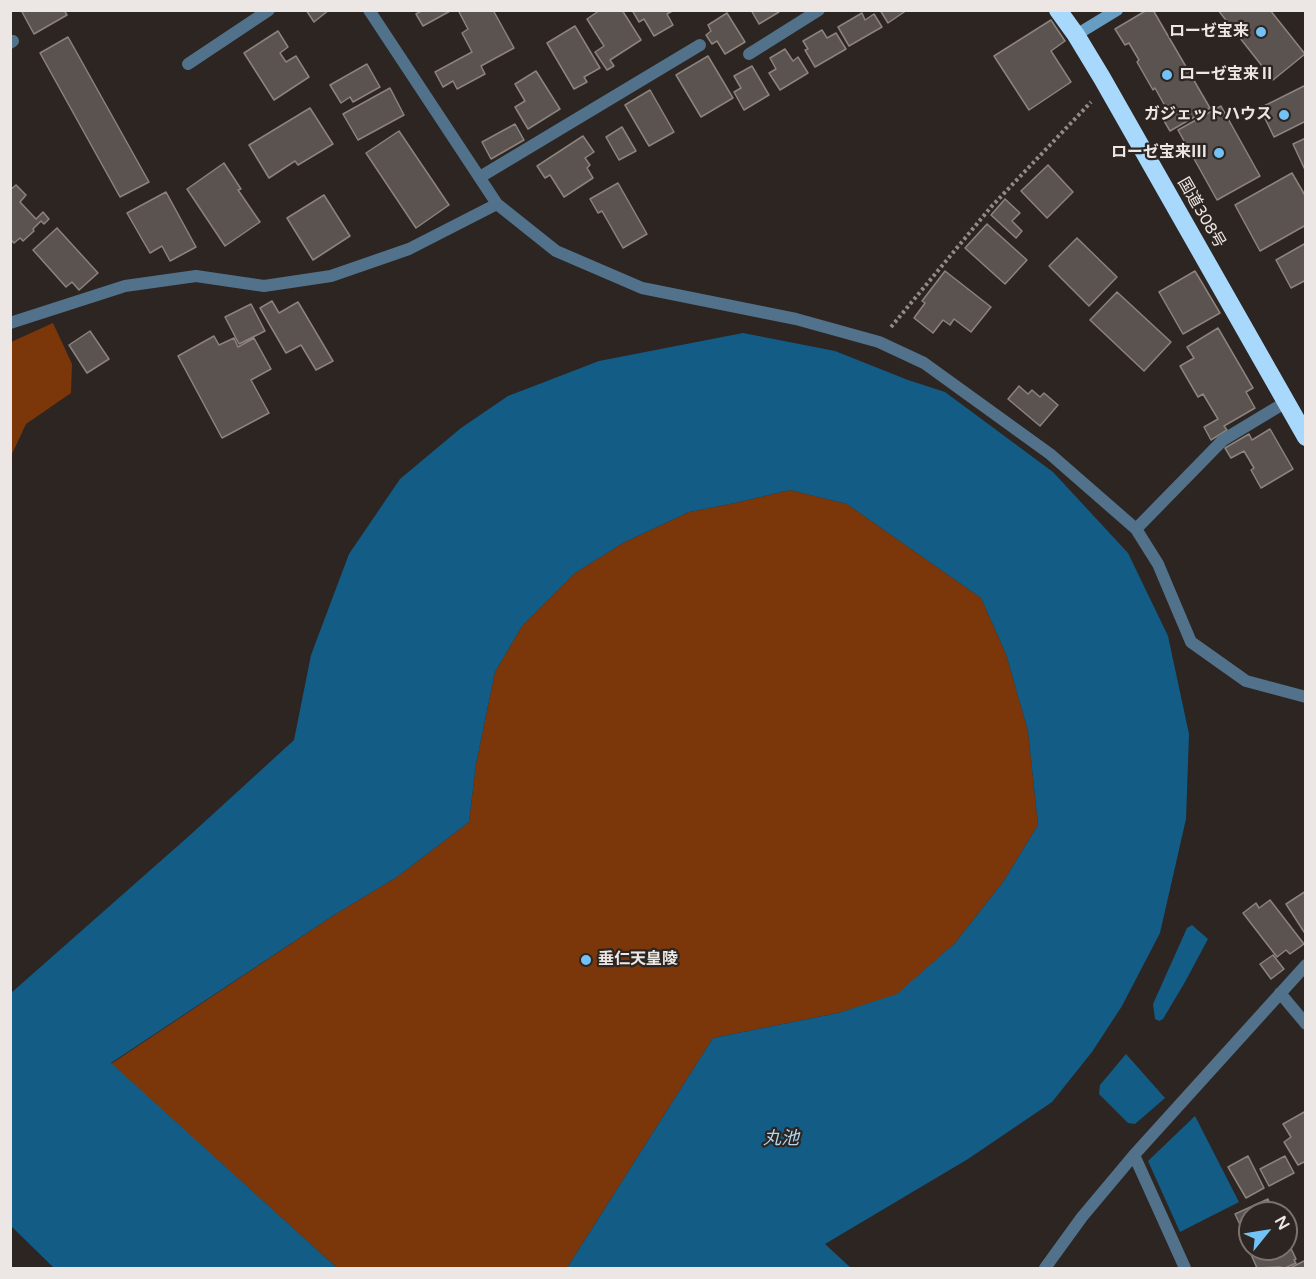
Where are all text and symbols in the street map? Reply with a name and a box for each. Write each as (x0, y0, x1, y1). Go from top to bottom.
place label: ローゼ宝来 (1169, 22, 1249, 42)
marker: ローゼ宝来 (1254, 25, 1268, 39)
place label: ローゼ宝来Ⅱ (1179, 65, 1275, 85)
marker: ローゼ宝来Ⅱ (1160, 68, 1174, 82)
place label: ガジェットハウス (1144, 105, 1272, 125)
marker: ガジェットハウス (1277, 108, 1291, 122)
place label: ローゼ宝来Ⅲ (1111, 143, 1207, 163)
marker: ローゼ宝来Ⅲ (1212, 146, 1226, 160)
street label: 国道308号 (1173, 174, 1229, 252)
place label: 垂仁天皇陵 (598, 950, 678, 970)
marker: 垂仁天皇陵 (579, 953, 593, 967)
water label: 丸池 (763, 1128, 799, 1150)
north arrow (1238, 1201, 1298, 1261)
text: N (1270, 1212, 1294, 1234)

